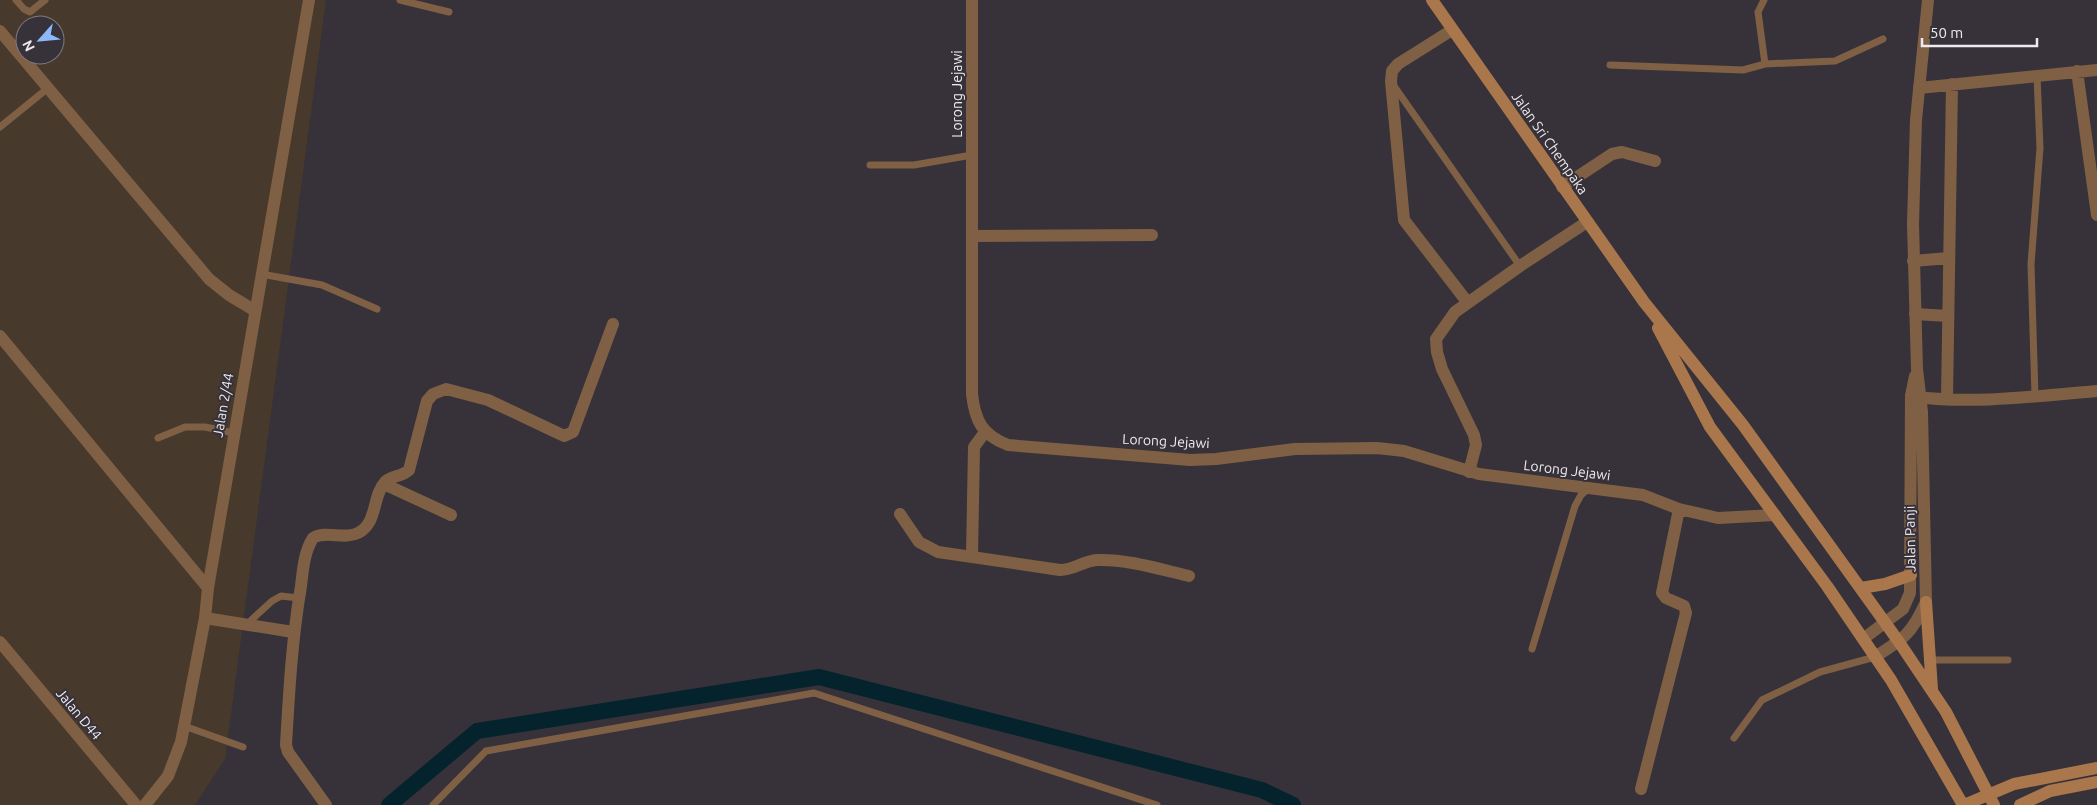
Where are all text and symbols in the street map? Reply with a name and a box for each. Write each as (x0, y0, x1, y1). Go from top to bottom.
north arrow (15, 15, 65, 65)
scale bar (1922, 15, 2037, 47)
text: 50 m (1930, 24, 1963, 41)
text: N (19, 38, 38, 54)
street label: Lorong Jejawi (949, 50, 965, 138)
street label: Jalan Sri Chempaka (1509, 89, 1591, 197)
street label: Jalan 2/44 (209, 372, 237, 438)
street label: Lorong Jejawi (1122, 431, 1210, 451)
street label: Lorong Jejawi (1523, 457, 1611, 483)
street label: Jalan Panji (1901, 506, 1919, 572)
street label: Jalan D44 (53, 685, 105, 743)

